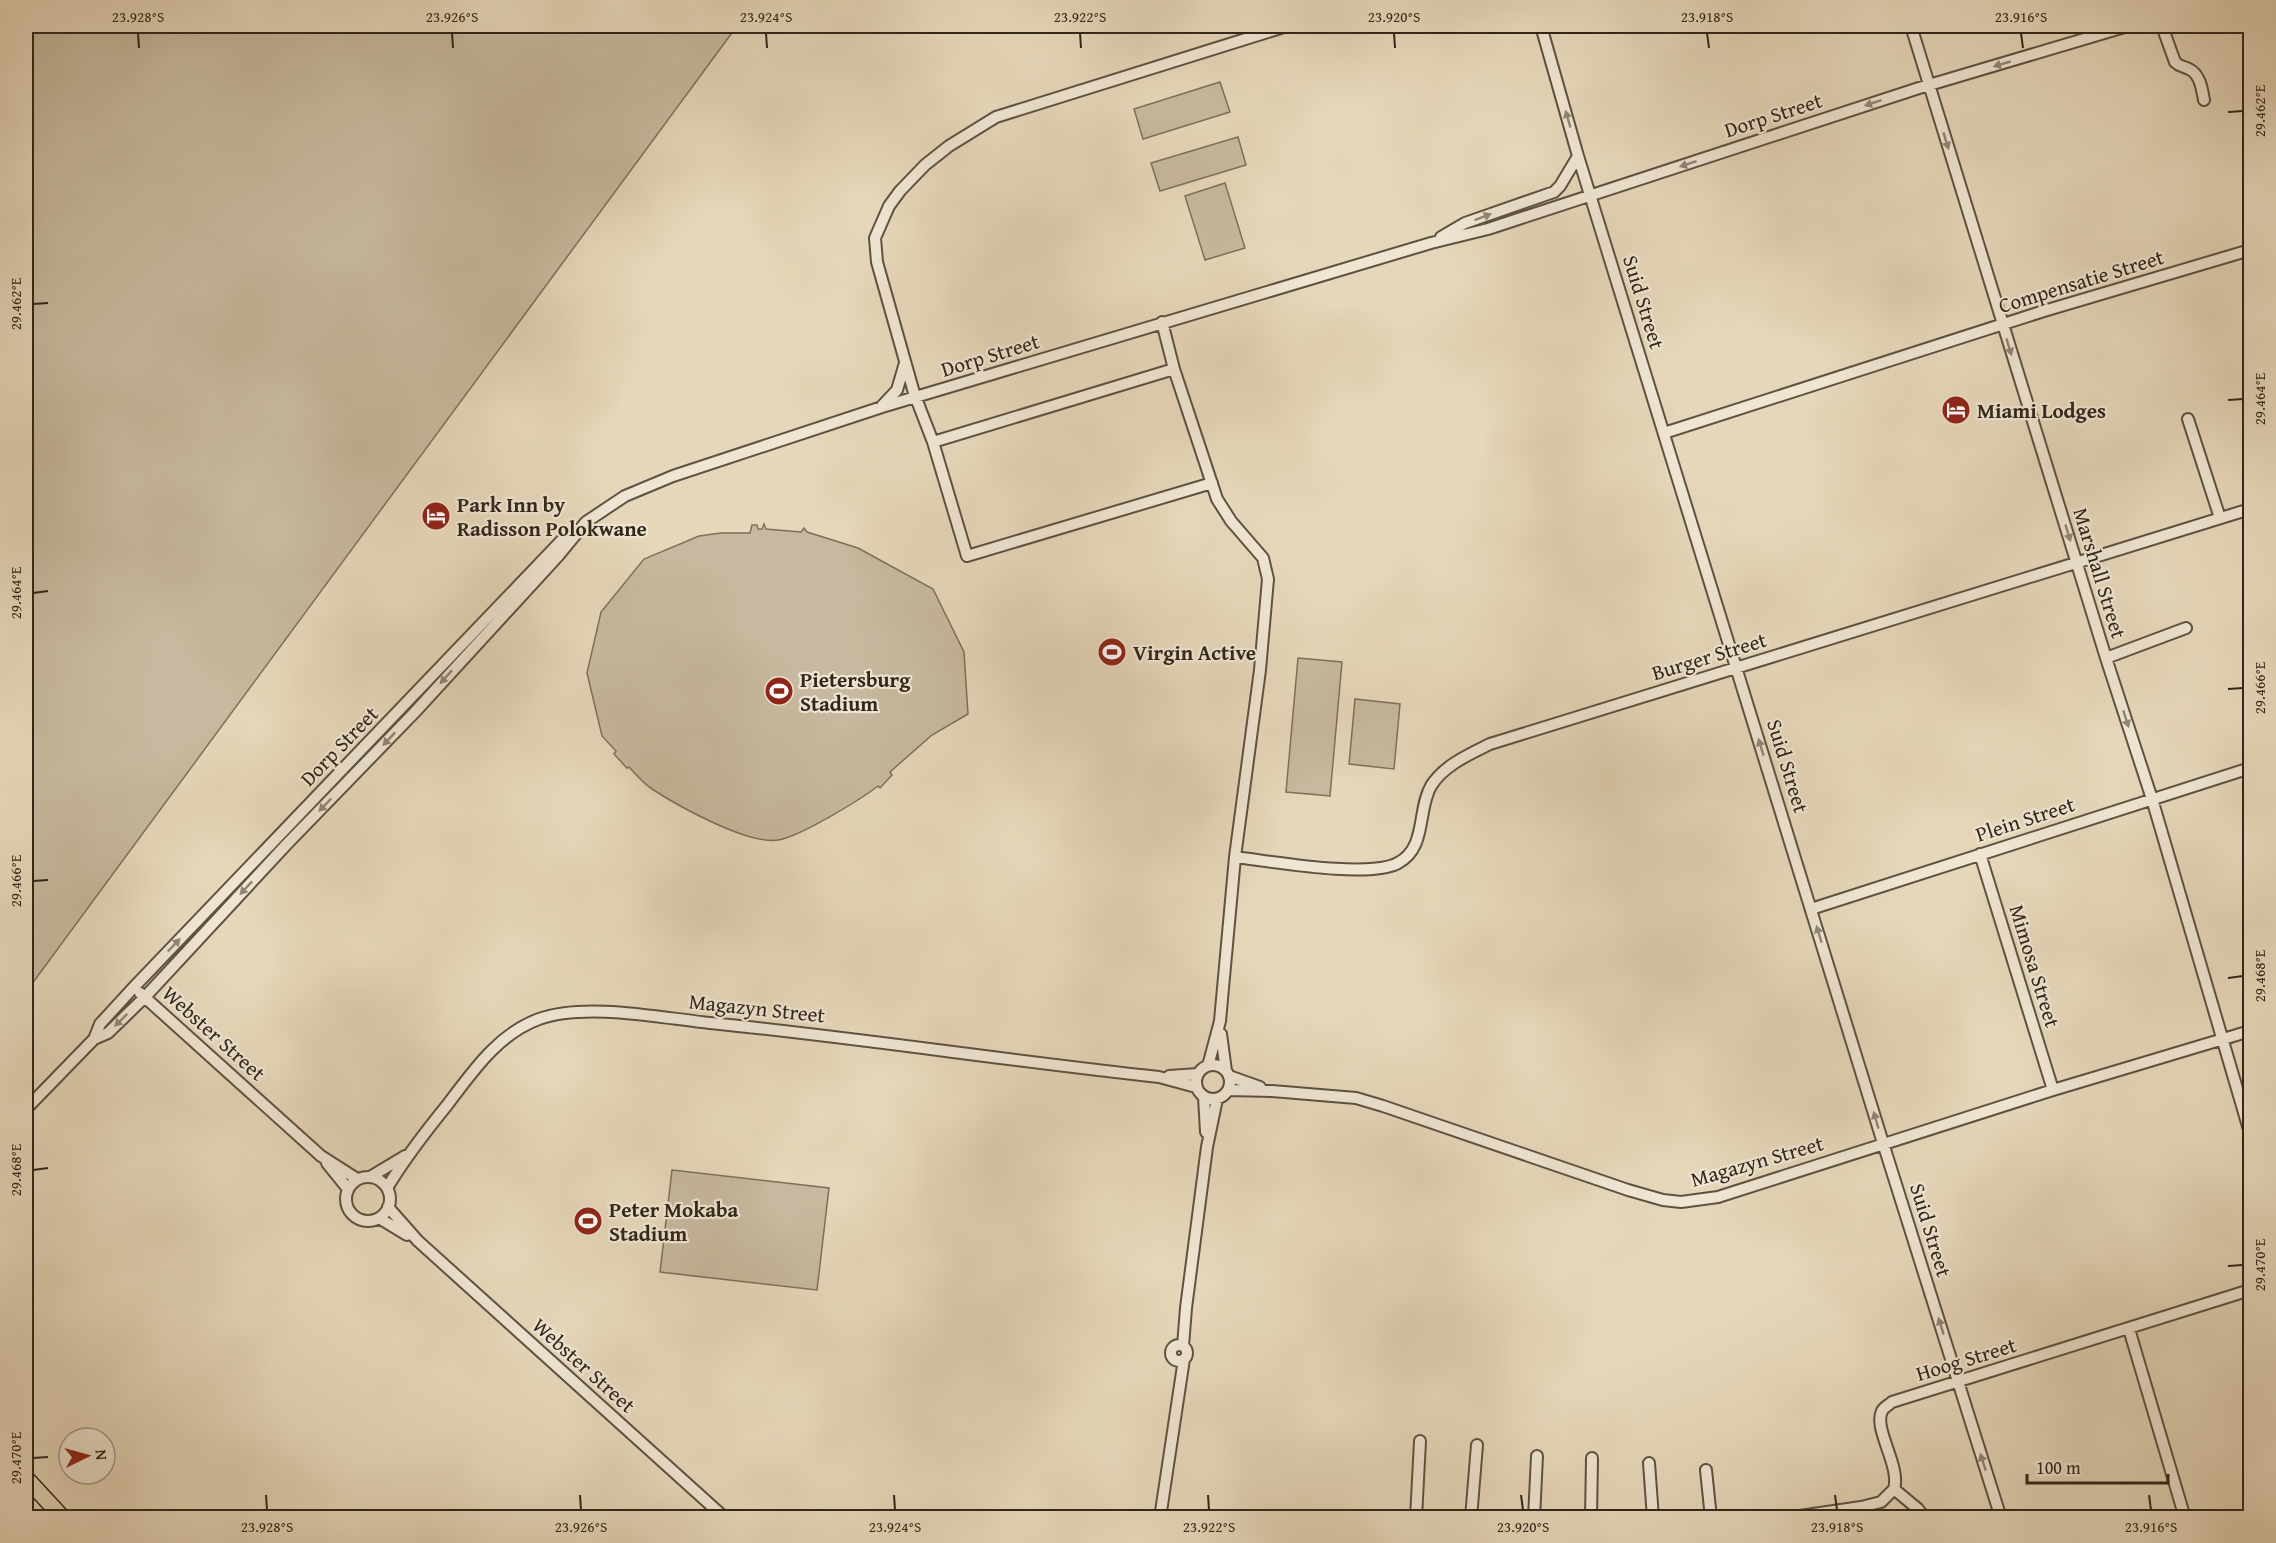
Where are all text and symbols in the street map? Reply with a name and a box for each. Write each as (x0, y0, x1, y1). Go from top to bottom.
text: 23.928°S (112, 6, 164, 27)
text: 23.926°S (426, 6, 478, 27)
text: 23.924°S (740, 6, 792, 27)
text: 23.922°S (1054, 6, 1106, 27)
text: 23.920°S (1368, 6, 1420, 27)
text: 23.918°S (1681, 6, 1733, 27)
text: 23.916°S (1995, 6, 2047, 27)
one-way arrow (1993, 60, 2011, 69)
street label: Dorp Street (1720, 84, 1826, 145)
text: 29.462°E (2249, 84, 2270, 137)
one-way arrow (1864, 99, 1882, 108)
one-way arrow (1562, 110, 1572, 129)
one-way arrow (1942, 132, 1951, 150)
one-way arrow (1679, 159, 1697, 169)
one-way arrow (1474, 211, 1492, 221)
street label: Compensatie Street (1994, 241, 2168, 321)
street label: Suid Street (1615, 251, 1673, 353)
text: 29.462°E (5, 277, 26, 330)
street label: Dorp Street (937, 325, 1043, 385)
one-way arrow (2005, 338, 2014, 356)
text: 29.464°E (2249, 372, 2270, 425)
hotel icon: Miami Lodges (1940, 394, 1972, 426)
place label: Miami Lodges (1977, 395, 2106, 426)
place label: Park Inn by Radisson Polokwane (457, 489, 647, 544)
hotel icon: Park Inn by Radisson Polokwane (420, 500, 452, 532)
street label: Marshall Street (2065, 504, 2135, 643)
one-way arrow (2063, 525, 2073, 543)
text: 29.464°E (5, 566, 26, 619)
street label: Burger Street (1648, 624, 1771, 688)
sports icon: Virgin Active (1096, 636, 1128, 668)
place label: Virgin Active (1133, 637, 1256, 668)
text: 29.466°E (2249, 661, 2270, 714)
place label: Pietersburg Stadium (800, 664, 911, 719)
one-way arrow (439, 670, 453, 685)
sports icon: Pietersburg Stadium (763, 675, 795, 707)
street label: Dorp Street (293, 698, 386, 793)
one-way arrow (2122, 711, 2131, 729)
street label: Suid Street (1759, 715, 1817, 817)
one-way arrow (382, 731, 396, 746)
one-way arrow (1756, 738, 1765, 756)
street label: Plein Street (1971, 788, 2079, 850)
one-way arrow (318, 798, 332, 813)
text: 29.466°E (5, 854, 26, 907)
one-way arrow (239, 880, 253, 895)
street label: Mimosa Street (2002, 901, 2069, 1032)
one-way arrow (1814, 925, 1823, 943)
one-way arrow (167, 938, 181, 952)
text: 29.468°E (2249, 949, 2270, 1002)
street label: Webster Street (155, 978, 273, 1088)
street label: Magazyn Street (687, 985, 827, 1031)
one-way arrow (114, 1013, 129, 1026)
one-way arrow (1871, 1111, 1881, 1129)
street label: Magazyn Street (1687, 1127, 1828, 1195)
text: 29.468°E (5, 1143, 26, 1196)
street label: Suid Street (1902, 1179, 1960, 1281)
place label: Peter Mokaba Stadium (609, 1194, 738, 1249)
sports icon: Peter Mokaba Stadium (572, 1205, 604, 1237)
text: 29.470°E (2249, 1238, 2270, 1291)
street label: Webster Street (525, 1310, 643, 1420)
one-way arrow (1936, 1317, 1945, 1335)
street label: Hoog Street (1912, 1329, 2021, 1389)
north arrow (57, 1426, 117, 1486)
text: 29.470°E (5, 1431, 26, 1484)
scale bar (2027, 1447, 2168, 1485)
text: N (90, 1448, 114, 1461)
one-way arrow (1978, 1453, 1987, 1471)
text: 100 m (2036, 1454, 2081, 1481)
text: 23.928°S (241, 1516, 293, 1537)
text: 23.926°S (555, 1516, 607, 1537)
text: 23.924°S (869, 1516, 921, 1537)
text: 23.922°S (1183, 1516, 1235, 1537)
text: 23.920°S (1497, 1516, 1549, 1537)
text: 23.918°S (1811, 1516, 1863, 1537)
text: 23.916°S (2125, 1516, 2177, 1537)

